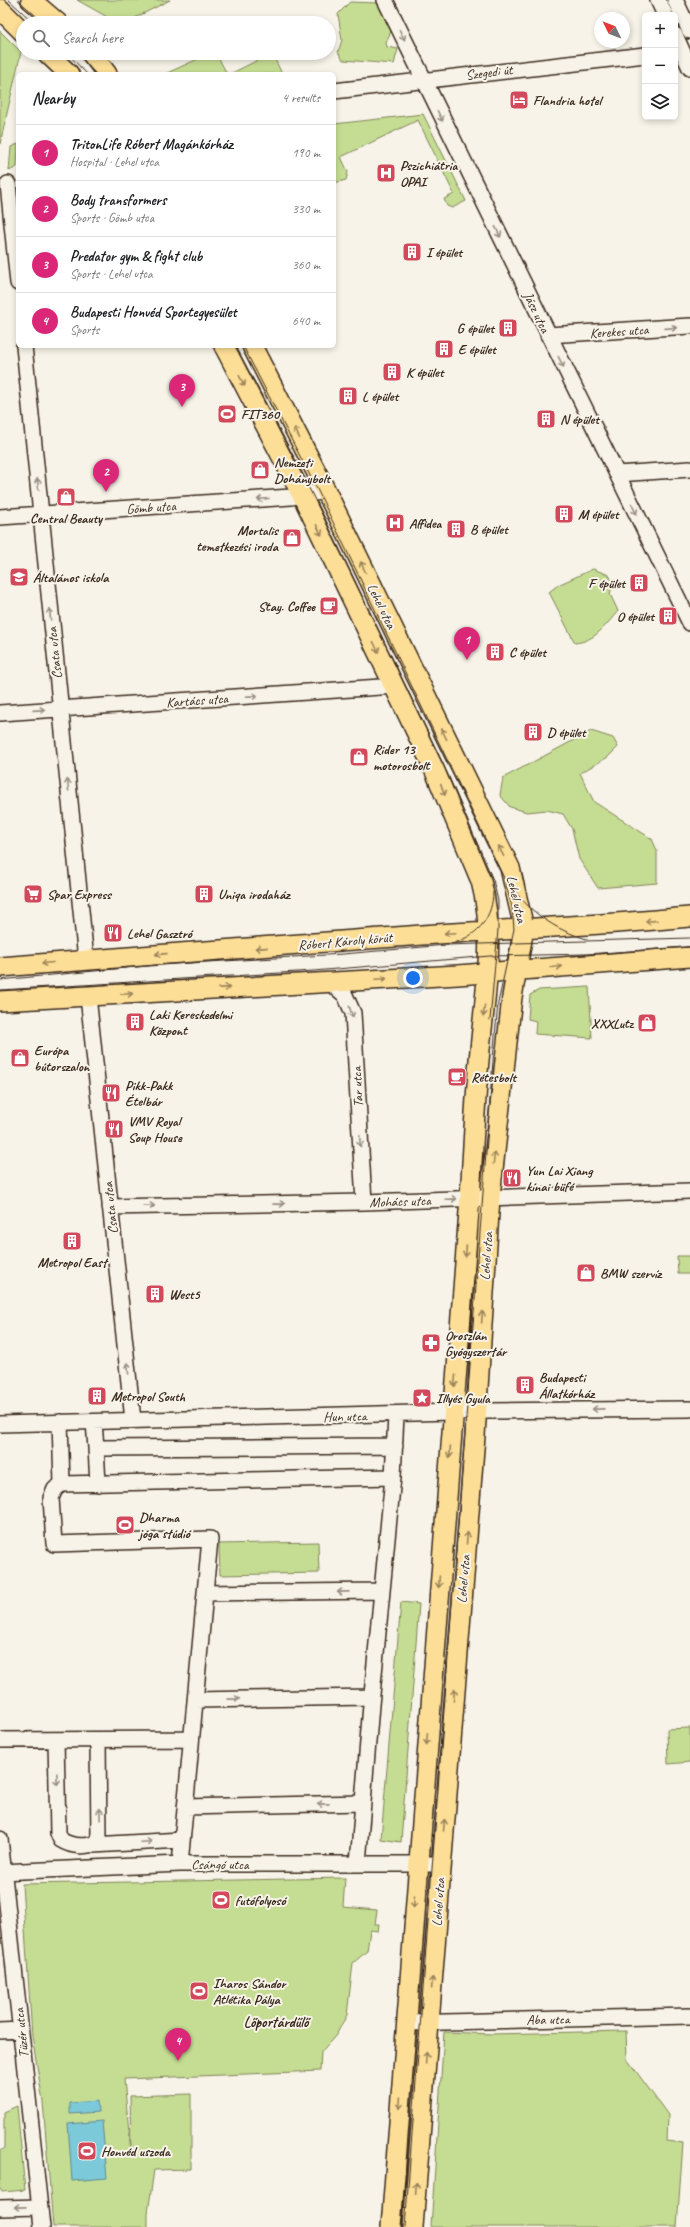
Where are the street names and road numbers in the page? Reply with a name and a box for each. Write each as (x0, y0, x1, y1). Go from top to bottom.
street label: Szegedi út (465, 61, 515, 84)
street label: Jász utca (519, 288, 554, 337)
street label: Kerekes utca (589, 321, 650, 342)
street label: Gömb utca (126, 497, 178, 518)
street label: Lehel utca (363, 581, 400, 632)
street label: Csata utca (43, 625, 66, 680)
street label: Kartács utca (166, 690, 230, 711)
street label: Lehel utca (503, 874, 530, 925)
street label: Róbert Károly körút (297, 929, 394, 954)
street label: Tar utca (348, 1065, 367, 1108)
street label: Csata utca (99, 1180, 122, 1235)
street label: Mohács utca (369, 1192, 432, 1211)
street label: Lehel utca (476, 1231, 497, 1281)
street label: Hun utca (323, 1408, 368, 1425)
street label: Lehel utca (453, 1553, 474, 1604)
street label: Csángó utca (191, 1856, 250, 1873)
street label: Lehel utca (428, 1877, 449, 1927)
street label: Tüzér utca (10, 2006, 33, 2059)
street label: Aba utca (526, 2011, 571, 2028)

